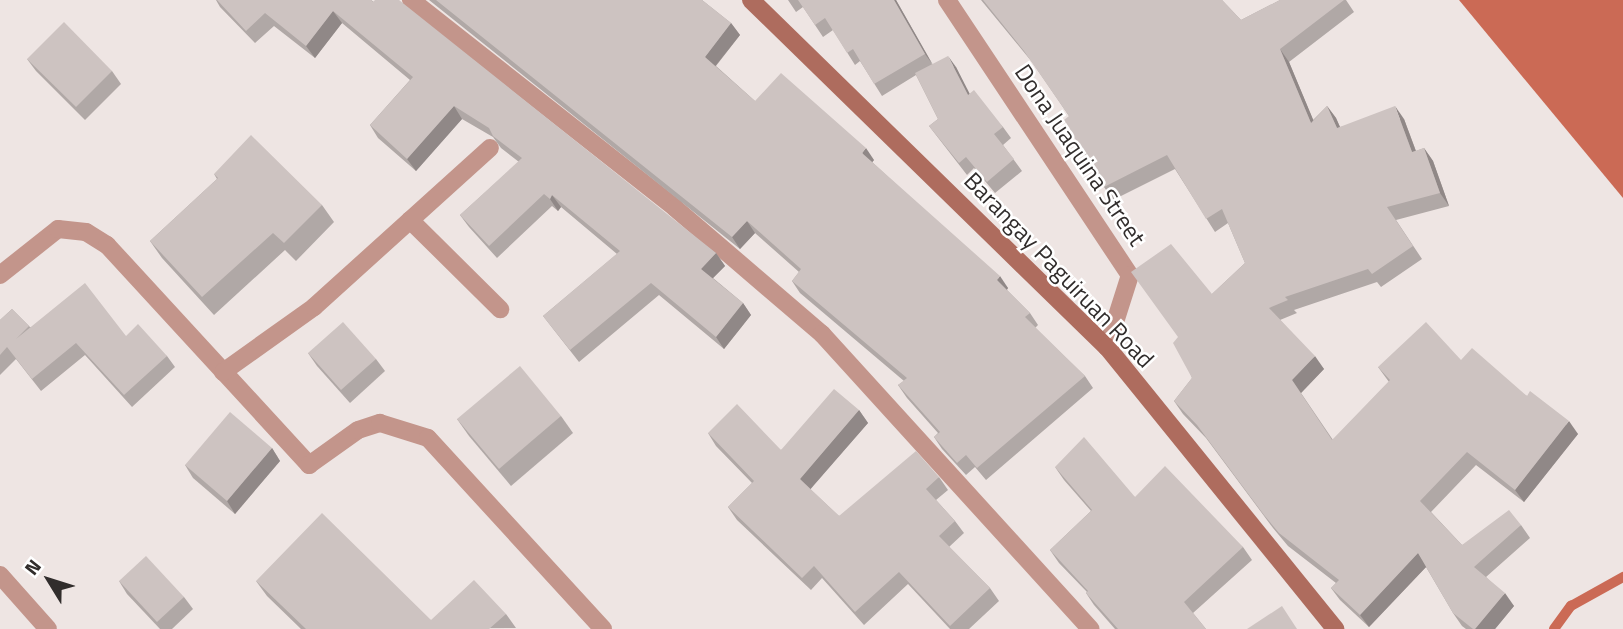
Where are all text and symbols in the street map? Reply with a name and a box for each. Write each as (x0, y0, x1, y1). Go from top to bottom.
street label: Dona Juaquina Street (1009, 59, 1151, 251)
street label: Barangay Paguiruan Road (958, 166, 1160, 374)
north arrow (14, 545, 84, 615)
text: N (17, 553, 48, 581)

